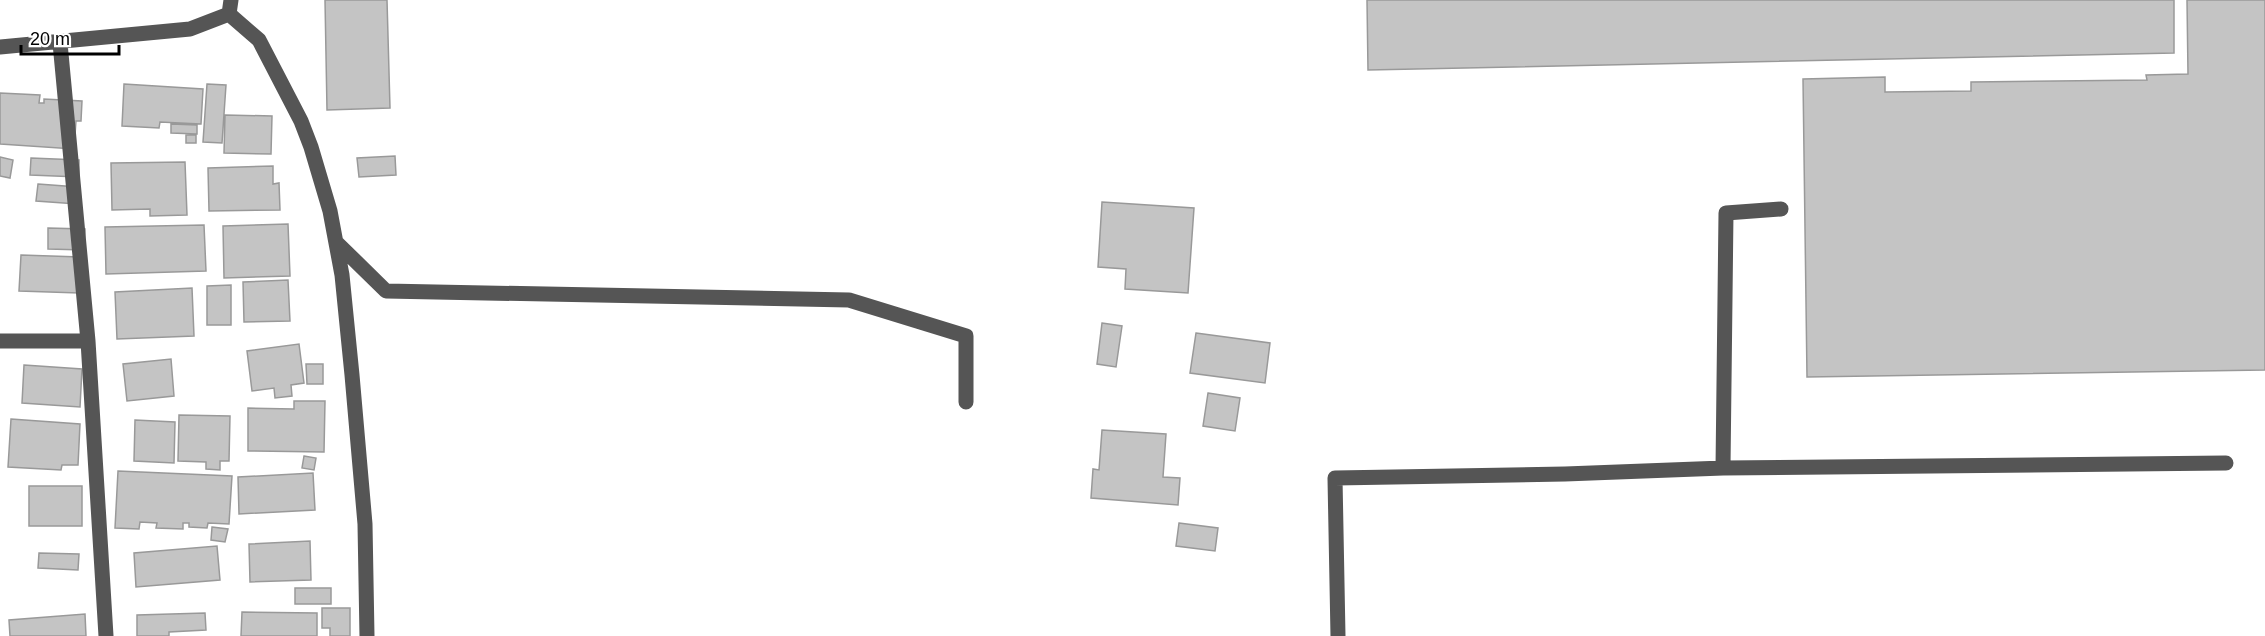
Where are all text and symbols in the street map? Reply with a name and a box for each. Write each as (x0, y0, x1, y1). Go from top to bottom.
scale bar (21, 18, 118, 56)
text: 20 m (30, 29, 70, 49)

